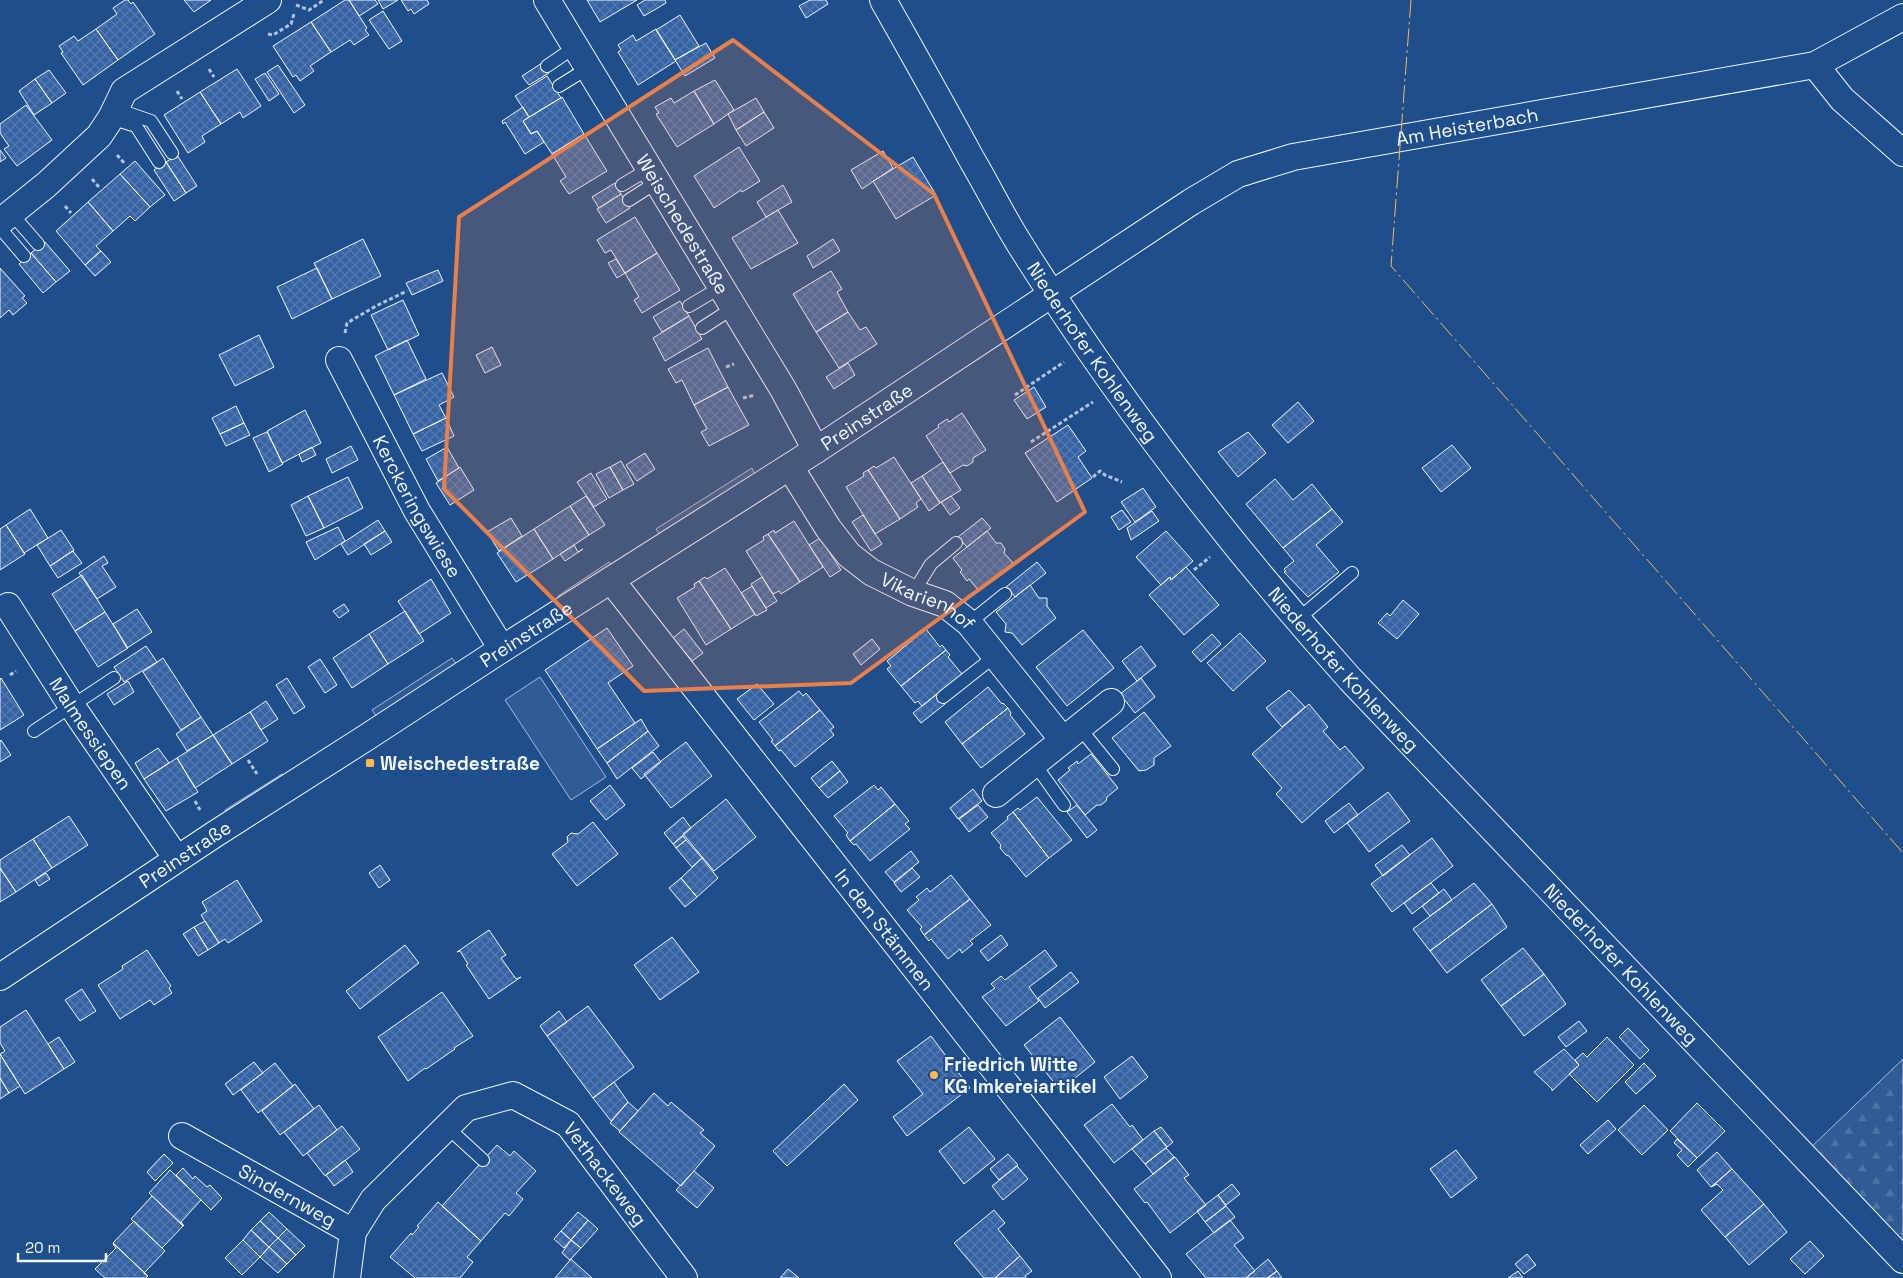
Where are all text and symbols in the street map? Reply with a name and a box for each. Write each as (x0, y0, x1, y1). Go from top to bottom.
street label: Am Heisterbach (1394, 102, 1540, 151)
street label: Weischedestraße (631, 149, 735, 299)
street label: Niederhofer Kohlenweg (1022, 257, 1164, 447)
street label: Preinstraße (816, 377, 917, 456)
street label: Kerckeringswiese (367, 431, 467, 582)
street label: Vikarienhof (876, 566, 982, 634)
street label: Niederhofer Kohlenweg (1263, 581, 1425, 757)
street label: Preinstraße (475, 595, 577, 673)
street label: Malmessiepen (44, 672, 138, 794)
place label: Weischedestraße (380, 751, 540, 776)
marker: Weischedestraße (364, 757, 376, 769)
street label: Preinstraße (134, 815, 236, 894)
street label: In den Stämmen (829, 863, 940, 995)
street label: Niederhofer Kohlenweg (1538, 878, 1704, 1050)
place label: Friedrich Witte KG Imkereiartikel (944, 1052, 1097, 1099)
marker: Friedrich Witte KG Imkereiartikel (928, 1069, 940, 1081)
street label: Vethackeweg (558, 1117, 653, 1231)
street label: Sindernweg (234, 1158, 341, 1233)
scale bar (18, 1230, 105, 1262)
text: 20 m (25, 1238, 60, 1257)

